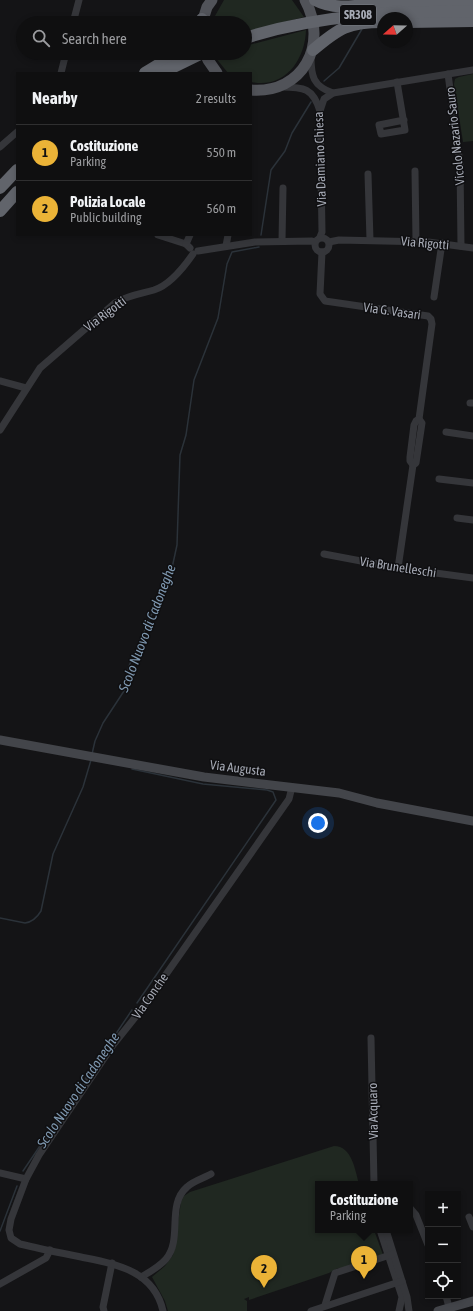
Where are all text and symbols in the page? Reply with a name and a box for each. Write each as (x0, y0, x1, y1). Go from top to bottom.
road number: SR308 (340, 5, 376, 25)
north arrow (377, 12, 413, 48)
search box (16, 16, 252, 60)
icon: search (30, 27, 52, 49)
text: Search here (62, 30, 127, 47)
street label: Vicolo Nazario Sauro (442, 86, 468, 186)
text: Nearby (32, 88, 78, 108)
text: 2 results (196, 91, 236, 106)
street label: Via Damiano Chiesa (311, 111, 329, 207)
text: Costituzione (70, 137, 138, 154)
text: 1 (42, 145, 48, 160)
text: 550 m (207, 145, 236, 160)
text: Parking (70, 154, 106, 169)
text: Polizia Locale (70, 193, 146, 210)
text: 2 (42, 201, 48, 216)
text: 560 m (207, 201, 236, 216)
text: Public building (70, 210, 142, 225)
street label: Via Rigotti (400, 233, 450, 253)
street label: Via Rigotti (81, 293, 129, 335)
street label: Via G. Vasari (362, 300, 422, 322)
street label: Via Brunelleschi (359, 554, 437, 580)
water label: Scolo Nuovo di Cadoneghe (115, 562, 179, 695)
street label: Via Augusta (209, 757, 267, 779)
your location (308, 813, 328, 833)
street label: Via Conche (129, 970, 171, 1022)
water label: Scolo Nuovo di Cadoneghe (33, 1029, 123, 1152)
street label: Via Acquaro (365, 1082, 381, 1140)
popup (315, 1181, 413, 1233)
text: Costituzione (330, 1191, 398, 1208)
map controls (425, 1191, 461, 1299)
button: + (425, 1191, 461, 1227)
text: Parking (330, 1208, 366, 1223)
button: − (425, 1227, 461, 1263)
pin: 1 (351, 1246, 377, 1279)
pin: 2 (251, 1255, 277, 1288)
button: locate (425, 1263, 461, 1299)

